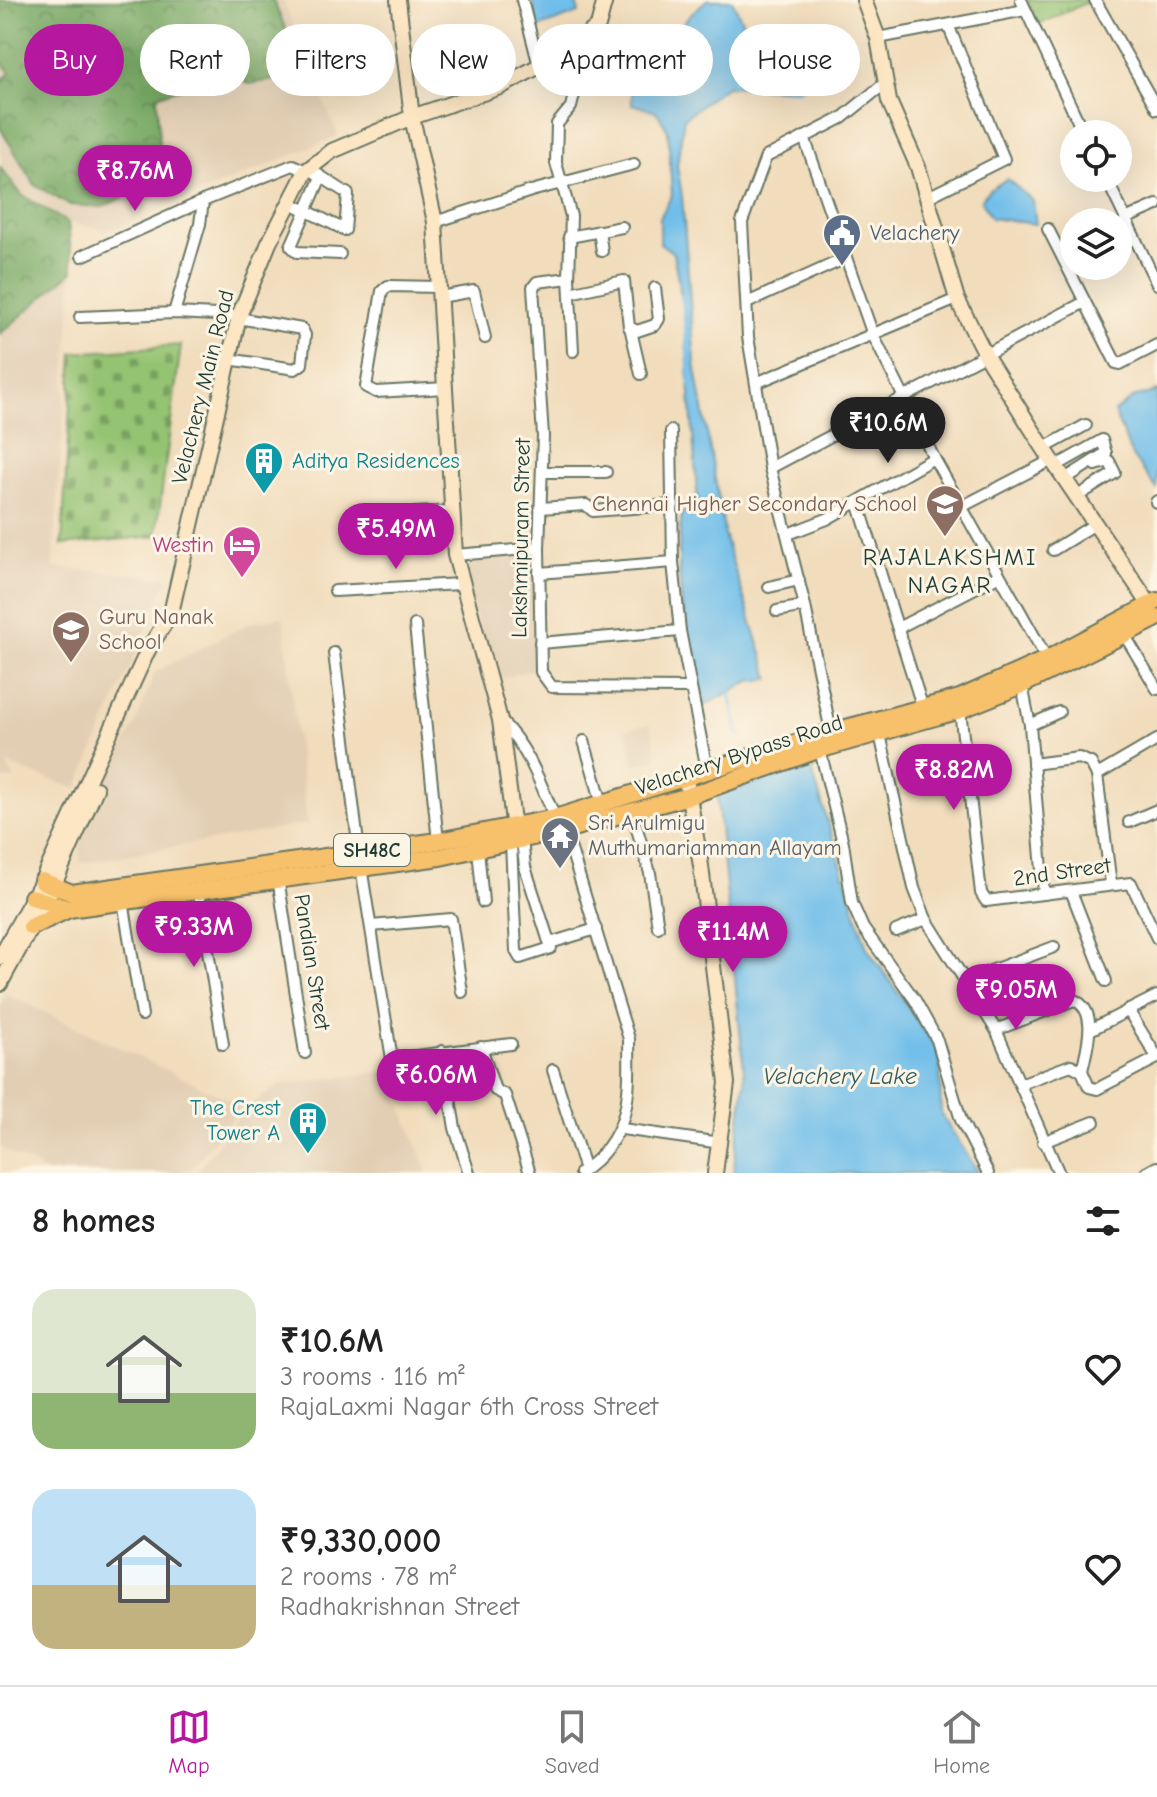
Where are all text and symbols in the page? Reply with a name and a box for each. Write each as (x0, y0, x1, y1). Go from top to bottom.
chip: Buy (24, 24, 124, 96)
chip: Rent (140, 24, 250, 96)
chip: Filters (266, 24, 395, 96)
chip: New (411, 24, 516, 96)
chip: Apartment (532, 24, 713, 96)
chip: House (729, 24, 860, 96)
map controls (1060, 120, 1132, 280)
button: locate (1060, 120, 1132, 192)
pin: ₹8.76M (70, 145, 200, 213)
text: ₹8.76M (96, 156, 174, 186)
button: layers (1060, 208, 1132, 280)
public building icon: Velachery (821, 212, 863, 267)
place label: Velachery (870, 220, 960, 246)
street label: Velachery Main Road (166, 287, 240, 487)
pin: ₹10.6M (823, 397, 953, 465)
text: ₹10.6M (848, 408, 928, 438)
street label: Lakshmipuram Street (506, 437, 536, 638)
building icon: Aditya Residences (243, 440, 285, 495)
place label: Aditya Residences (292, 448, 460, 474)
school or university icon: Chennai Higher Secondary School (924, 483, 966, 538)
place label: Chennai Higher Secondary School (592, 491, 917, 517)
pin: ₹5.49M (331, 503, 461, 571)
text: ₹5.49M (356, 514, 436, 544)
hotel icon: Westin (221, 524, 263, 579)
place label: Westin (153, 532, 214, 558)
district label: RAJALAKSHMI NAGAR (863, 543, 1037, 599)
place label: Guru Nanak School (99, 604, 214, 655)
school or university icon: Guru Nanak School (50, 609, 92, 664)
street label: Velachery Bypass Road (632, 709, 846, 801)
pin: ₹8.82M (889, 744, 1019, 812)
text: ₹8.82M (914, 755, 994, 785)
place label: Sri Arulmigu Muthumariamman Allayam (588, 810, 842, 861)
temple icon: Sri Arulmigu Muthumariamman Allayam (539, 815, 581, 870)
road number: SH48C (334, 834, 410, 866)
street label: 2nd Street (1012, 852, 1113, 892)
street label: Pandian Street (288, 892, 336, 1033)
pin: ₹9.33M (129, 901, 259, 969)
pin: ₹11.4M (668, 906, 798, 974)
text: ₹9.33M (154, 912, 234, 942)
text: ₹11.4M (696, 917, 770, 947)
pin: ₹9.05M (951, 964, 1081, 1032)
text: ₹9.05M (975, 975, 1057, 1005)
pin: ₹6.06M (371, 1049, 501, 1117)
text: ₹6.06M (395, 1060, 477, 1090)
water label: Velachery Lake (763, 1062, 917, 1090)
place label: The Crest Tower A (190, 1095, 281, 1146)
building icon: The Crest Tower A (287, 1100, 329, 1155)
icon: filters (1081, 1199, 1125, 1243)
text: 8 homes (32, 1201, 155, 1241)
icon: home (96, 1321, 192, 1417)
text: ₹10.6M (280, 1321, 384, 1361)
icon: heart (1081, 1347, 1125, 1391)
text: 3 rooms · 116 m² (280, 1362, 465, 1392)
text: RajaLaxmi Nagar 6th Cross Street (280, 1392, 658, 1422)
icon: home (96, 1521, 192, 1617)
text: ₹9,330,000 (280, 1521, 442, 1561)
icon: heart (1081, 1547, 1125, 1591)
text: 2 rooms · 78 m² (280, 1562, 456, 1592)
text: Radhakrishnan Street (280, 1592, 519, 1622)
tab: Map (167, 1705, 211, 1779)
tab: Saved (545, 1705, 600, 1779)
tab: Home (933, 1705, 990, 1779)

